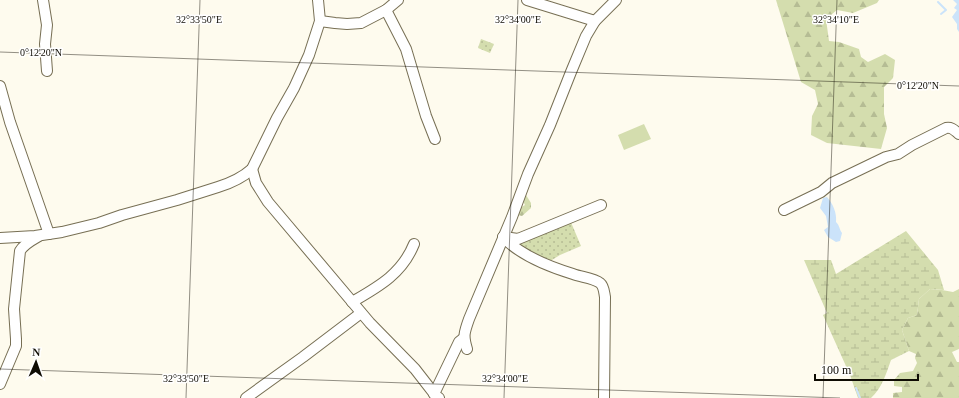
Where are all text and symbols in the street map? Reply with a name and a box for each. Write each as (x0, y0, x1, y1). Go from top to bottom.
text: 32°33'50"E (176, 14, 222, 25)
text: 32°34'00"E (495, 14, 541, 25)
text: 32°34'10"E (813, 14, 859, 25)
text: 0°12'20"N (20, 47, 62, 58)
text: 0°12'20"N (897, 80, 939, 91)
north arrow (16, 342, 56, 382)
text: N (32, 346, 41, 358)
scale bar (815, 356, 918, 382)
text: 100 m (821, 363, 852, 377)
text: 32°33'50"E (163, 373, 209, 384)
text: 32°34'00"E (482, 373, 528, 384)

